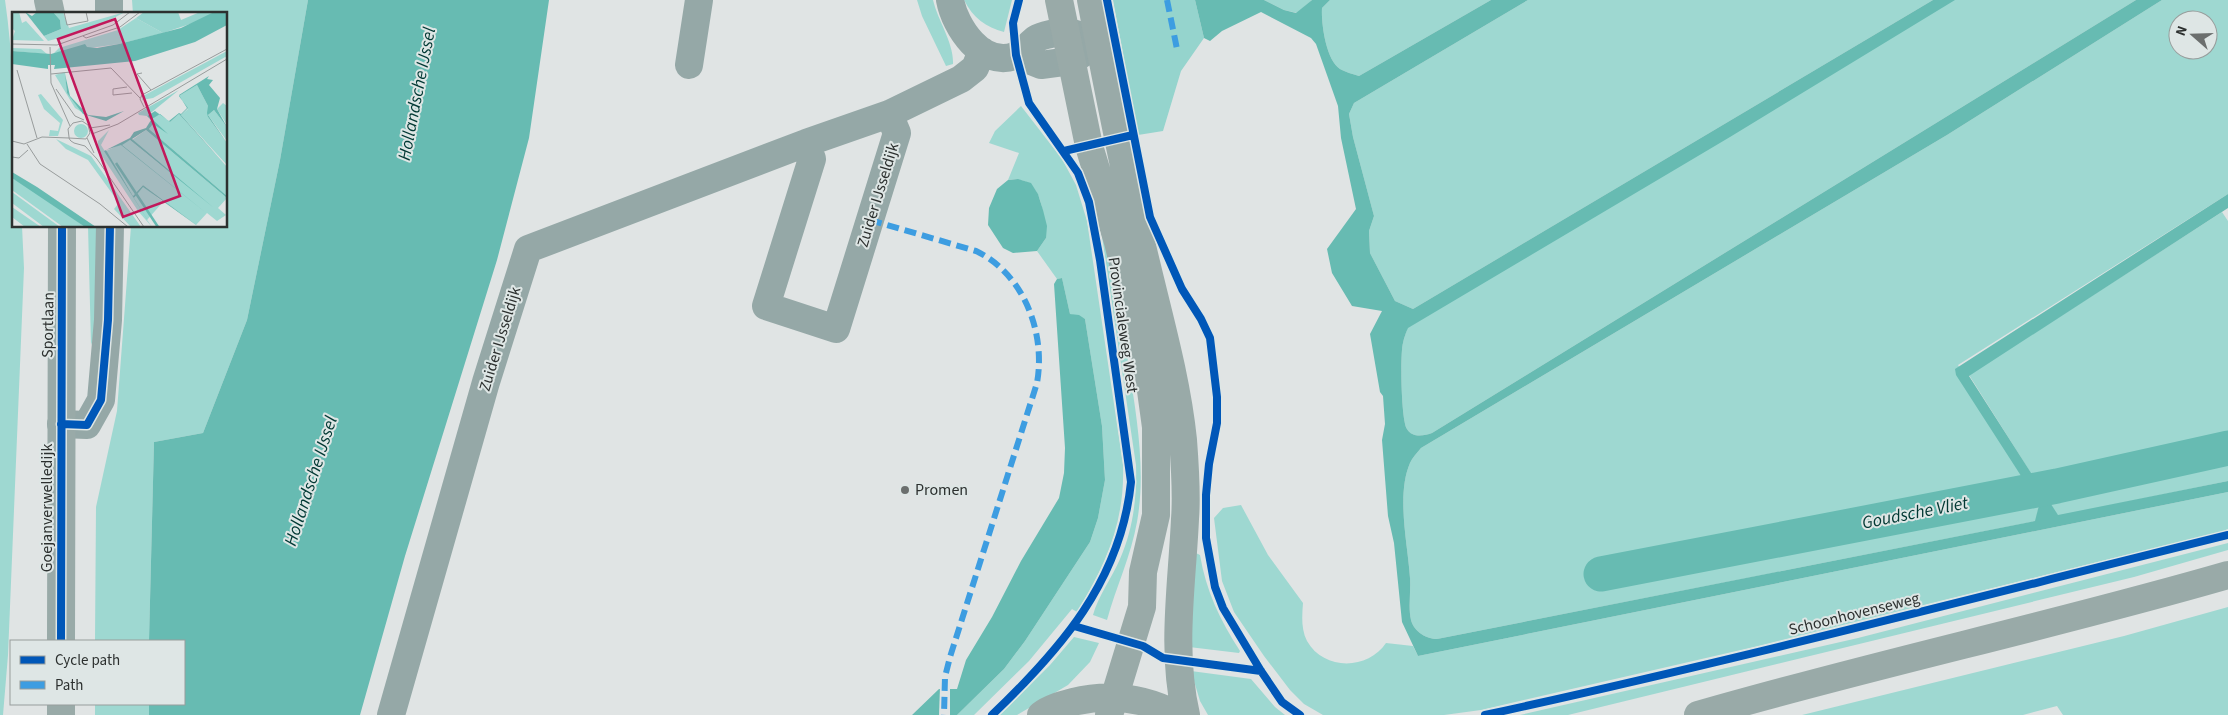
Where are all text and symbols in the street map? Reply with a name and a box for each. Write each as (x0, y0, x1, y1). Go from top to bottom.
north arrow (2168, 10, 2218, 60)
inset map (12, 12, 228, 228)
text: N (2171, 23, 2193, 39)
water label: Hollandsche IJssel (392, 25, 442, 163)
street label: Zuider IJsseldijk (852, 140, 904, 250)
street label: Provincialeweg West (1103, 255, 1144, 395)
street label: Zuider IJsseldijk (474, 284, 526, 394)
street label: Sportlaan (36, 292, 60, 358)
water label: Hollandsche IJssel (278, 412, 344, 549)
street label: Goejanverwelledijk (36, 444, 58, 572)
place label: Promen (915, 479, 968, 501)
marker: Promen (899, 484, 911, 496)
water label: Goudsche Vliet (1860, 490, 1971, 536)
street label: Schoonhovenseweg (1786, 587, 1922, 641)
legend (10, 640, 185, 705)
text: Cycle path (55, 650, 120, 671)
text: Path (55, 675, 83, 696)

